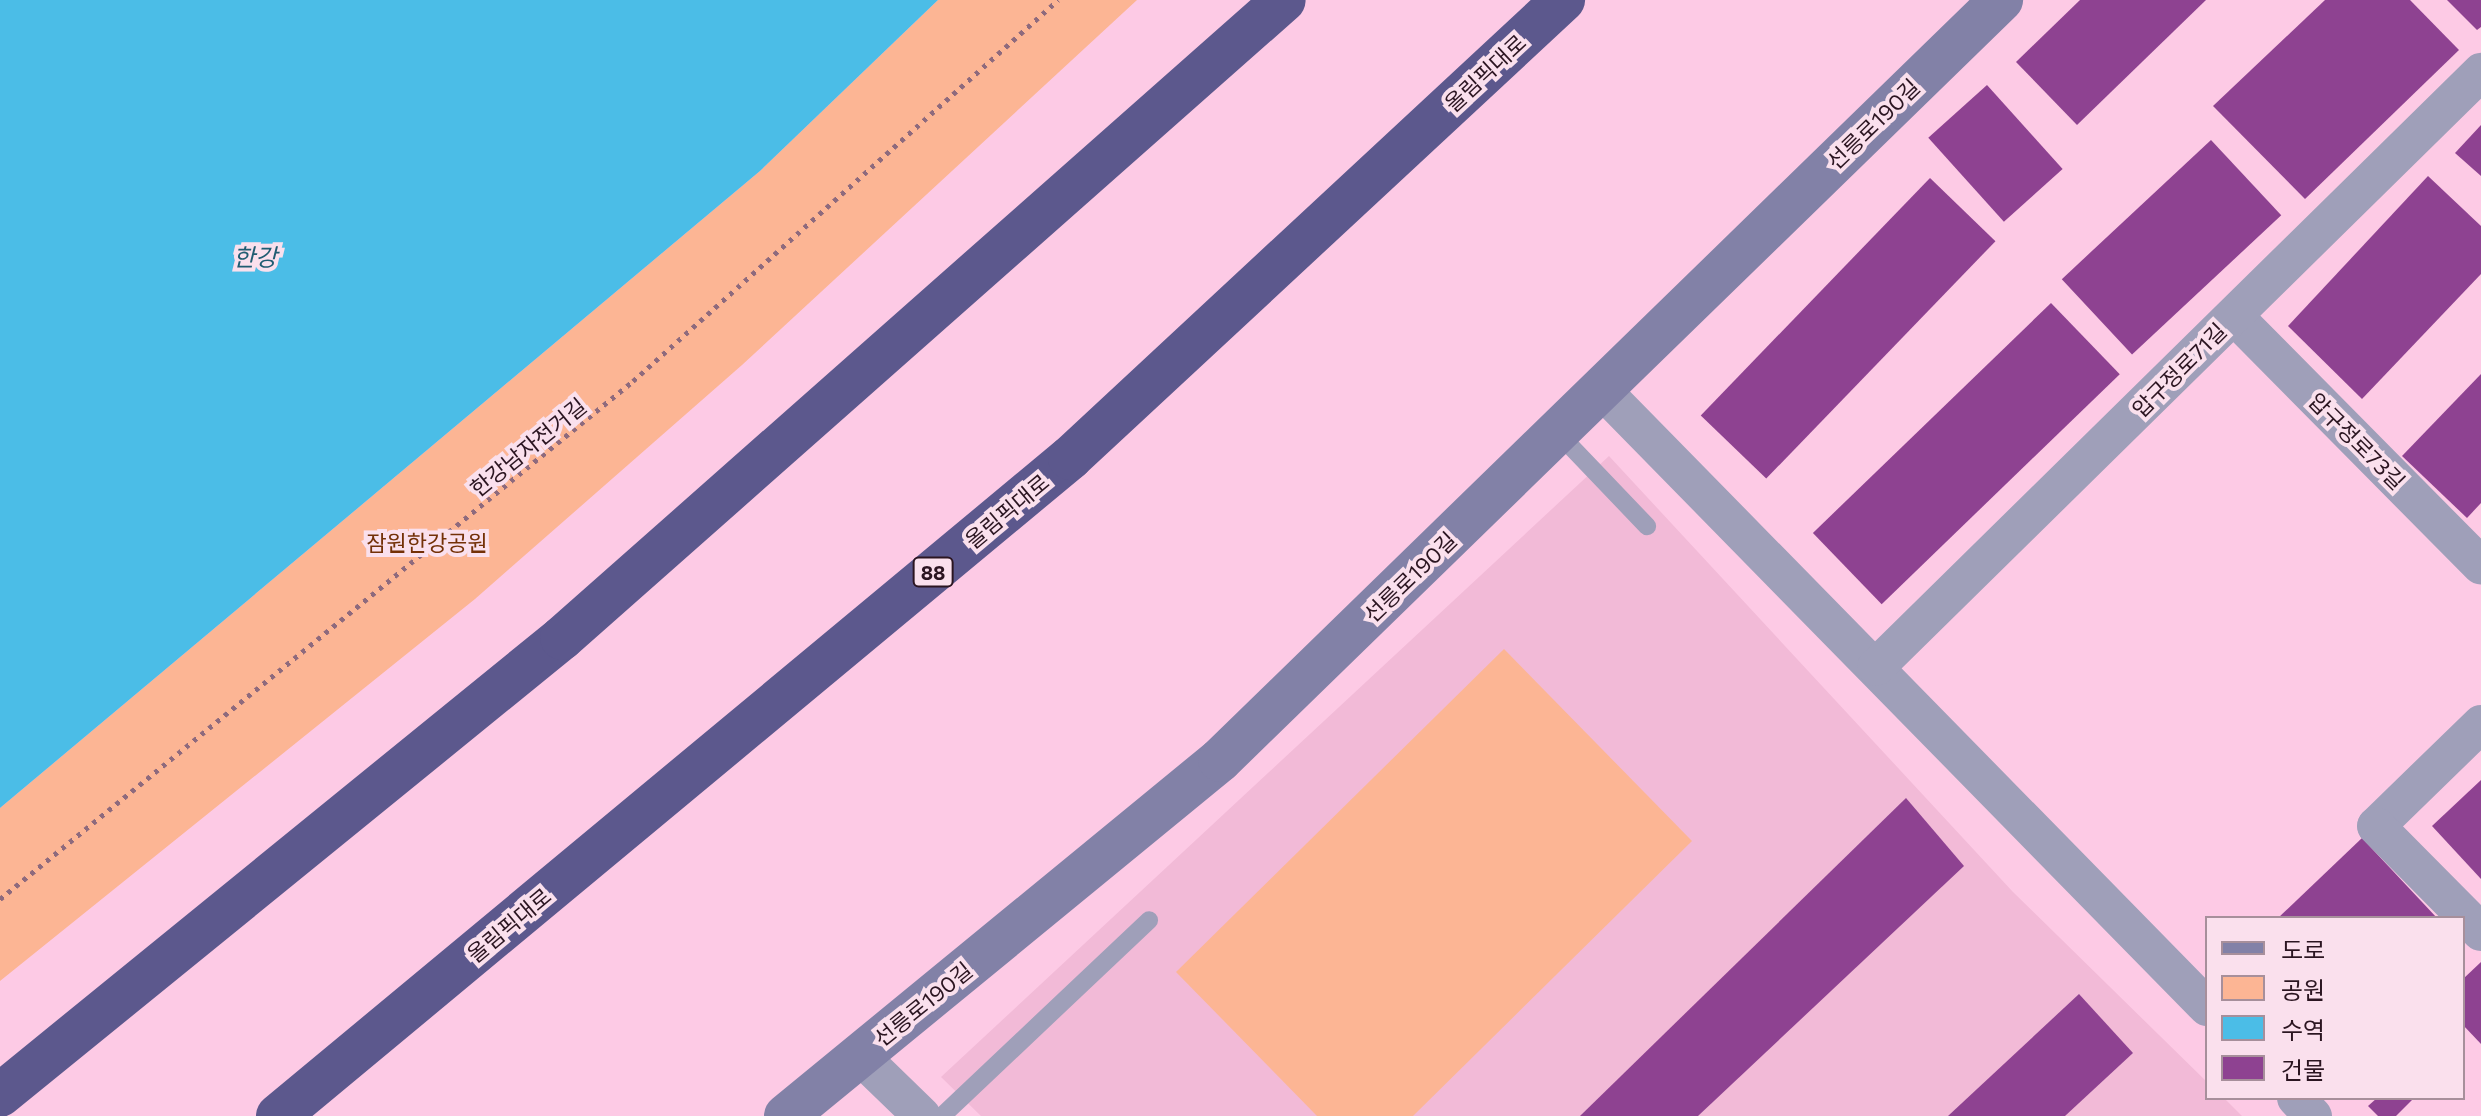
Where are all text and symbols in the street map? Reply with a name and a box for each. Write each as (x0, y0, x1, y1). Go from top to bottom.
street label: 올림픽대로 (1439, 29, 1531, 117)
street label: 선릉로190길 (1821, 73, 1925, 175)
water label: 한강 (233, 243, 277, 271)
street label: 압구정로71길 (2126, 317, 2232, 423)
street label: 압구정로73길 (2303, 387, 2411, 495)
street label: 한강남자전거길 (465, 392, 591, 502)
street label: 올림픽대로 (960, 468, 1054, 554)
street label: 선릉로190길 (1358, 526, 1462, 628)
park label: 잠원한강공원 (366, 530, 488, 556)
road number: 88 (911, 556, 955, 588)
street label: 올림픽대로 (462, 882, 556, 968)
legend (2205, 916, 2465, 1100)
text: 도로 (2281, 935, 2325, 964)
street label: 선릉로190길 (869, 957, 977, 1051)
text: 공원 (2281, 975, 2325, 1004)
text: 수역 (2281, 1015, 2325, 1044)
text: 건물 (2281, 1055, 2325, 1084)

